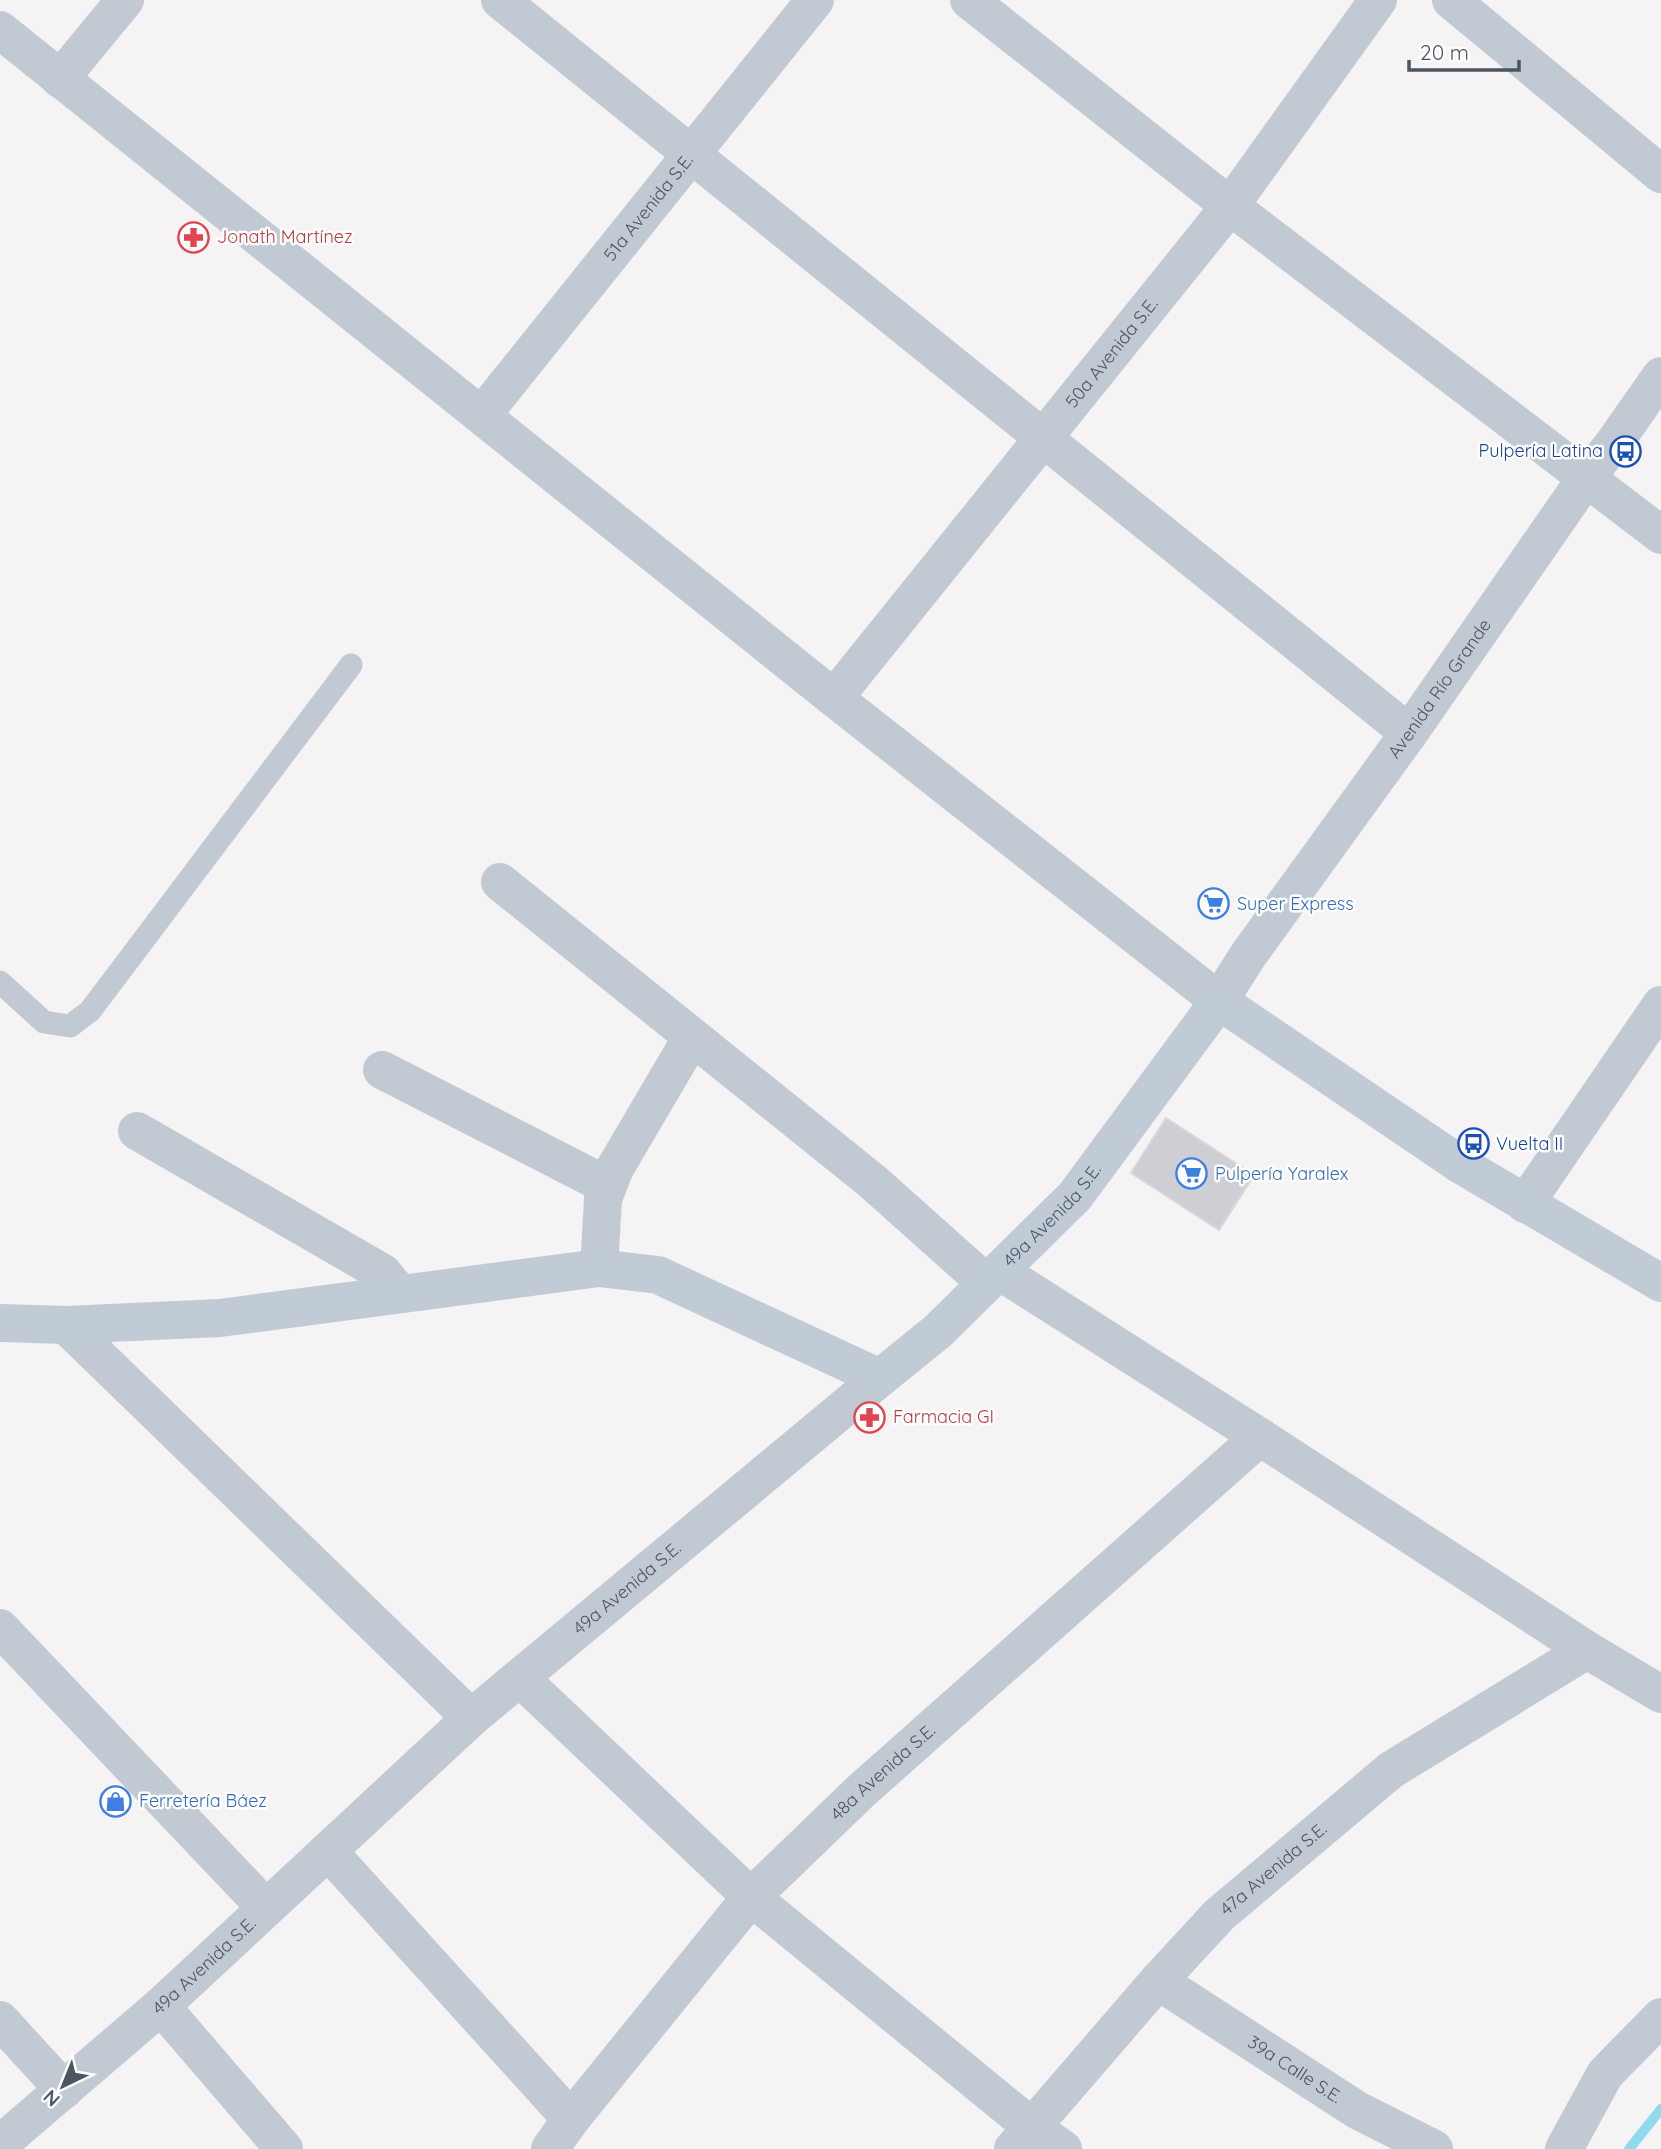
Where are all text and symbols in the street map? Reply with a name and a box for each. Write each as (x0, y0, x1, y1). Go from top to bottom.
scale bar (1409, 28, 1519, 72)
text: 20 m (1420, 39, 1469, 65)
street label: 51a Avenida S.E. (598, 149, 698, 266)
pharmacy icon: Jonath Martínez (177, 220, 211, 254)
place label: Jonath Martínez (217, 225, 353, 248)
street label: 50a Avenida S.E. (1060, 293, 1163, 412)
bus stop icon: Pulpería Latina (1609, 434, 1643, 468)
place label: Pulpería Latina (1479, 439, 1603, 462)
street label: Avenida Río Grande (1382, 614, 1496, 763)
supermarket icon: Super Express (1197, 887, 1231, 921)
place label: Super Express (1237, 892, 1354, 915)
bus stop icon: Vuelta II (1456, 1127, 1490, 1161)
place label: Vuelta II (1496, 1132, 1563, 1155)
supermarket icon: Pulpería Yaralex (1175, 1157, 1209, 1191)
street label: 49a Avenida S.E. (998, 1159, 1106, 1272)
place label: Pulpería Yaralex (1215, 1162, 1349, 1185)
pharmacy icon: Farmacia GI (853, 1400, 887, 1434)
place label: Farmacia GI (893, 1405, 994, 1428)
street label: 49a Avenida S.E. (568, 1536, 685, 1640)
street label: 48a Avenida S.E. (825, 1719, 940, 1825)
shop icon: Ferretería Báez (99, 1784, 133, 1818)
place label: Ferretería Báez (139, 1789, 267, 1812)
street label: 47a Avenida S.E. (1215, 1817, 1331, 1920)
street label: 49a Avenida S.E. (147, 1912, 261, 2019)
street label: 39a Calle S.E. (1243, 2030, 1347, 2108)
north arrow (28, 2051, 98, 2121)
text: N (38, 2085, 65, 2112)

